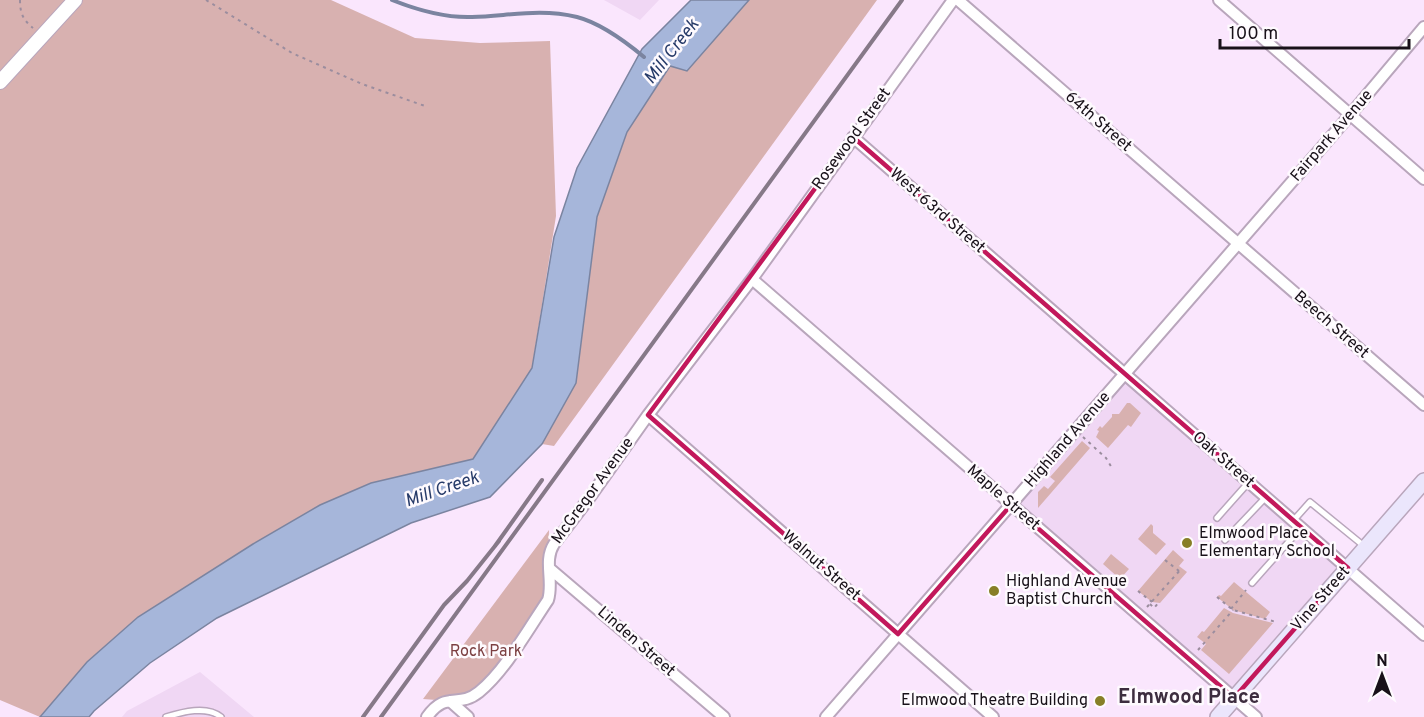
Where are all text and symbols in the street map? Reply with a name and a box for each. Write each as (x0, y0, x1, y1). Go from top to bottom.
scale bar (1220, 12, 1409, 50)
water label: Mill Creek (639, 14, 705, 89)
text: 100 m (1229, 23, 1278, 46)
street label: Rosewood Street (808, 84, 896, 194)
street label: Fairpark Avenue (1287, 86, 1377, 186)
street label: 64th Street (1060, 88, 1136, 156)
street label: West 63rd Street (885, 164, 989, 258)
street label: Beech Street (1289, 287, 1373, 363)
street label: Highland Avenue (1021, 388, 1115, 492)
street label: Oak Street (1188, 427, 1258, 493)
street label: McGregor Avenue (548, 434, 638, 548)
street label: Maple Street (962, 461, 1044, 535)
water label: Mill Creek (402, 466, 483, 513)
place label: Elmwood Place Elementary School (1199, 524, 1335, 562)
street label: Walnut Street (778, 526, 864, 606)
marker: Elmwood Place Elementary School (1180, 536, 1194, 550)
street label: Vine Street (1287, 562, 1355, 636)
place label: Highland Avenue Baptist Church (1006, 572, 1127, 610)
marker: Highland Avenue Baptist Church (987, 584, 1001, 598)
street label: Linden Street (593, 603, 679, 681)
park label: Rock Park (450, 642, 522, 662)
north arrow (1352, 645, 1412, 705)
text: N (1376, 652, 1388, 672)
district label: Elmwood Place (1118, 685, 1260, 711)
place label: Elmwood Theatre Building (901, 691, 1088, 711)
marker: Elmwood Theatre Building (1093, 694, 1107, 708)

